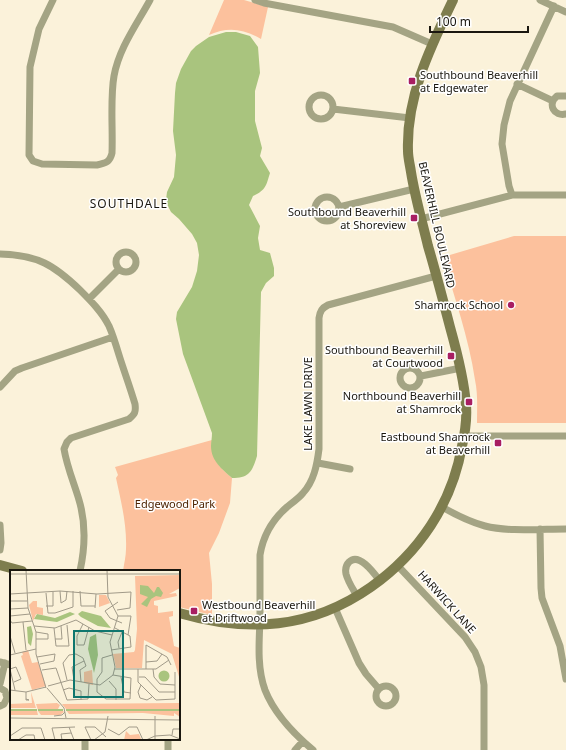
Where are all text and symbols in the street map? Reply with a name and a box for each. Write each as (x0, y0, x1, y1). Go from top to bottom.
scale bar (430, 8, 528, 34)
text: 100 m (436, 13, 471, 30)
place label: Southbound Beaverhill at Edgewater (420, 67, 538, 95)
marker: Southbound Beaverhill at Edgewater (407, 76, 417, 86)
street label: BEAVERHILL BOULEVARD (416, 160, 459, 290)
district label: SOUTHDALE (90, 195, 168, 212)
place label: Southbound Beaverhill at Shoreview (288, 204, 406, 232)
marker: Southbound Beaverhill at Shoreview (409, 213, 419, 223)
place label: Shamrock School (414, 297, 503, 312)
marker: Shamrock School (506, 300, 516, 310)
place label: Southbound Beaverhill at Courtwood (325, 342, 443, 370)
marker: Southbound Beaverhill at Courtwood (446, 351, 456, 361)
street label: LAKE LAWN DRIVE (300, 357, 315, 451)
place label: Northbound Beaverhill at Shamrock (343, 388, 461, 416)
marker: Northbound Beaverhill at Shamrock (464, 397, 474, 407)
place label: Eastbound Shamrock at Beaverhill (380, 429, 490, 457)
marker: Eastbound Shamrock at Beaverhill (493, 438, 503, 448)
park label: Edgewood Park (135, 496, 215, 511)
street label: HARWICK LANE (415, 567, 480, 636)
inset map (10, 570, 180, 740)
place label: Westbound Beaverhill at Driftwood (202, 597, 315, 625)
marker: Westbound Beaverhill at Driftwood (189, 606, 199, 616)

